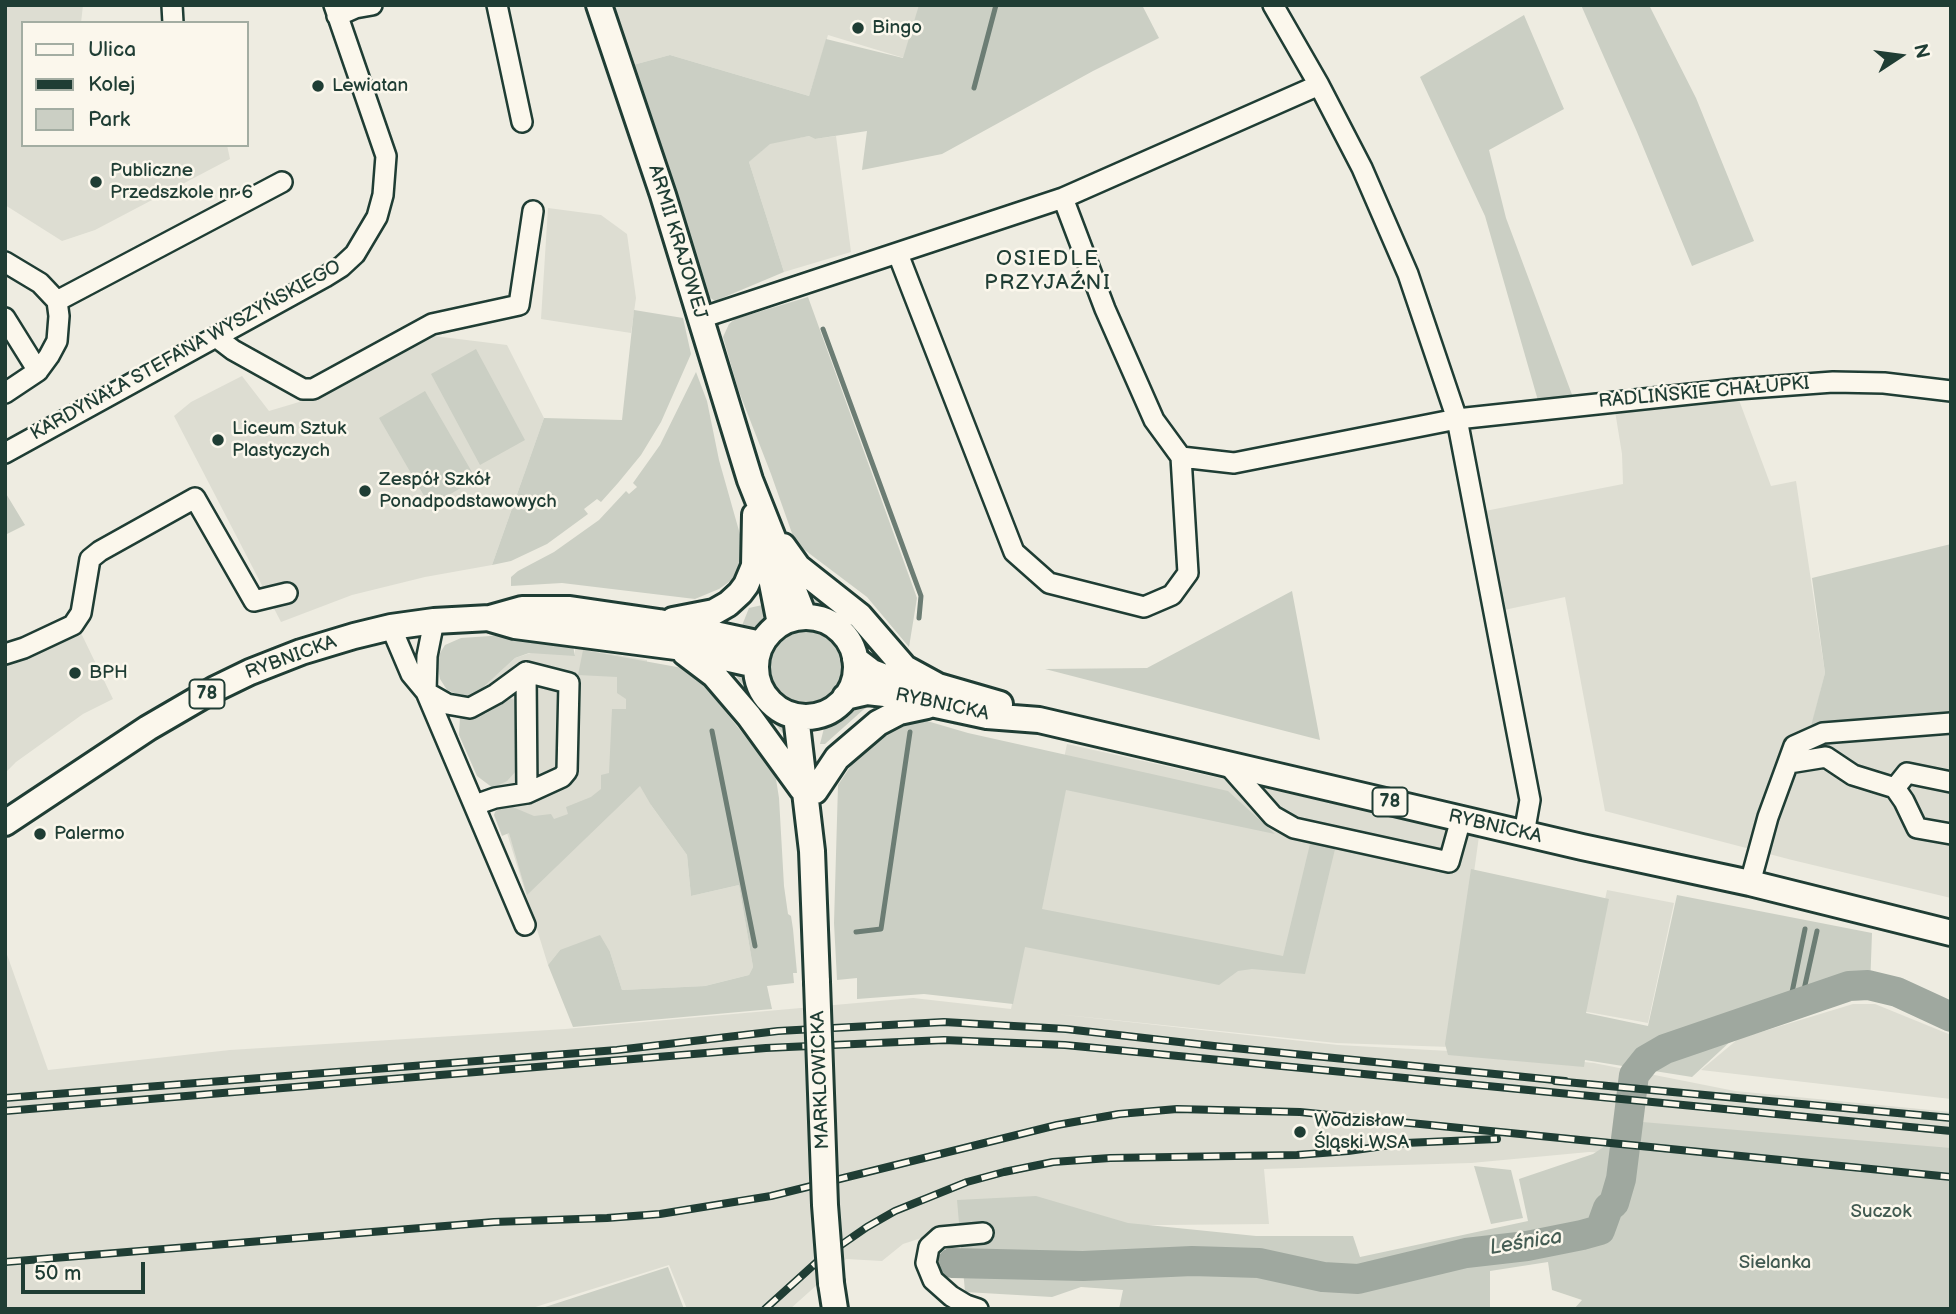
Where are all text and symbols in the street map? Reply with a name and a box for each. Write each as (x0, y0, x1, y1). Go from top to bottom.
place label: Bingo (872, 17, 922, 39)
marker: Bingo (850, 20, 866, 36)
legend (21, 21, 248, 147)
north arrow (1865, 21, 1935, 91)
text: Ulica (88, 37, 136, 62)
text: N (1908, 42, 1934, 61)
text: Kolej (88, 72, 135, 97)
place label: Lewiatan (332, 75, 408, 97)
marker: Lewiatan (310, 78, 326, 94)
text: Park (88, 107, 130, 132)
place label: Publiczne Przedszkole nr 6 (110, 160, 253, 204)
street label: ARMII KRAJOWEJ (643, 162, 711, 322)
marker: Publiczne Przedszkole nr 6 (88, 174, 104, 190)
district label: OSIEDLE PRZYJAŹNI (985, 247, 1111, 297)
street label: KARDYNAŁA STEFANA WYSZYŃSKIEGO (27, 256, 345, 446)
street label: RADLIŃSKIE CHAŁUPKI (1598, 372, 1810, 414)
place label: Liceum Sztuk Plastyczych (232, 418, 346, 462)
marker: Liceum Sztuk Plastyczych (210, 432, 226, 448)
place label: Zespół Szkół Ponadpodstawowych (379, 469, 557, 513)
marker: Zespół Szkół Ponadpodstawowych (357, 483, 373, 499)
street label: RYBNICKA (242, 631, 340, 685)
place label: BPH (89, 662, 128, 684)
marker: BPH (67, 665, 83, 681)
road number: 78 (190, 680, 224, 708)
street label: RYBNICKA (893, 684, 991, 726)
road number: 78 (1372, 788, 1408, 816)
street label: RYBNICKA (1446, 805, 1544, 849)
place label: Palermo (54, 823, 125, 845)
marker: Palermo (32, 826, 48, 842)
street label: MARKLOWICKA (807, 1010, 835, 1150)
place label: Wodzisław Śląski WSA (1314, 1110, 1409, 1154)
marker: Wodzisław Śląski WSA (1292, 1124, 1308, 1140)
park label: Suczok (1850, 1201, 1912, 1223)
water label: Leśnica (1488, 1225, 1564, 1261)
scale bar (24, 1248, 149, 1292)
park label: Sielanka (1739, 1252, 1811, 1274)
text: 50 m (34, 1261, 81, 1286)

